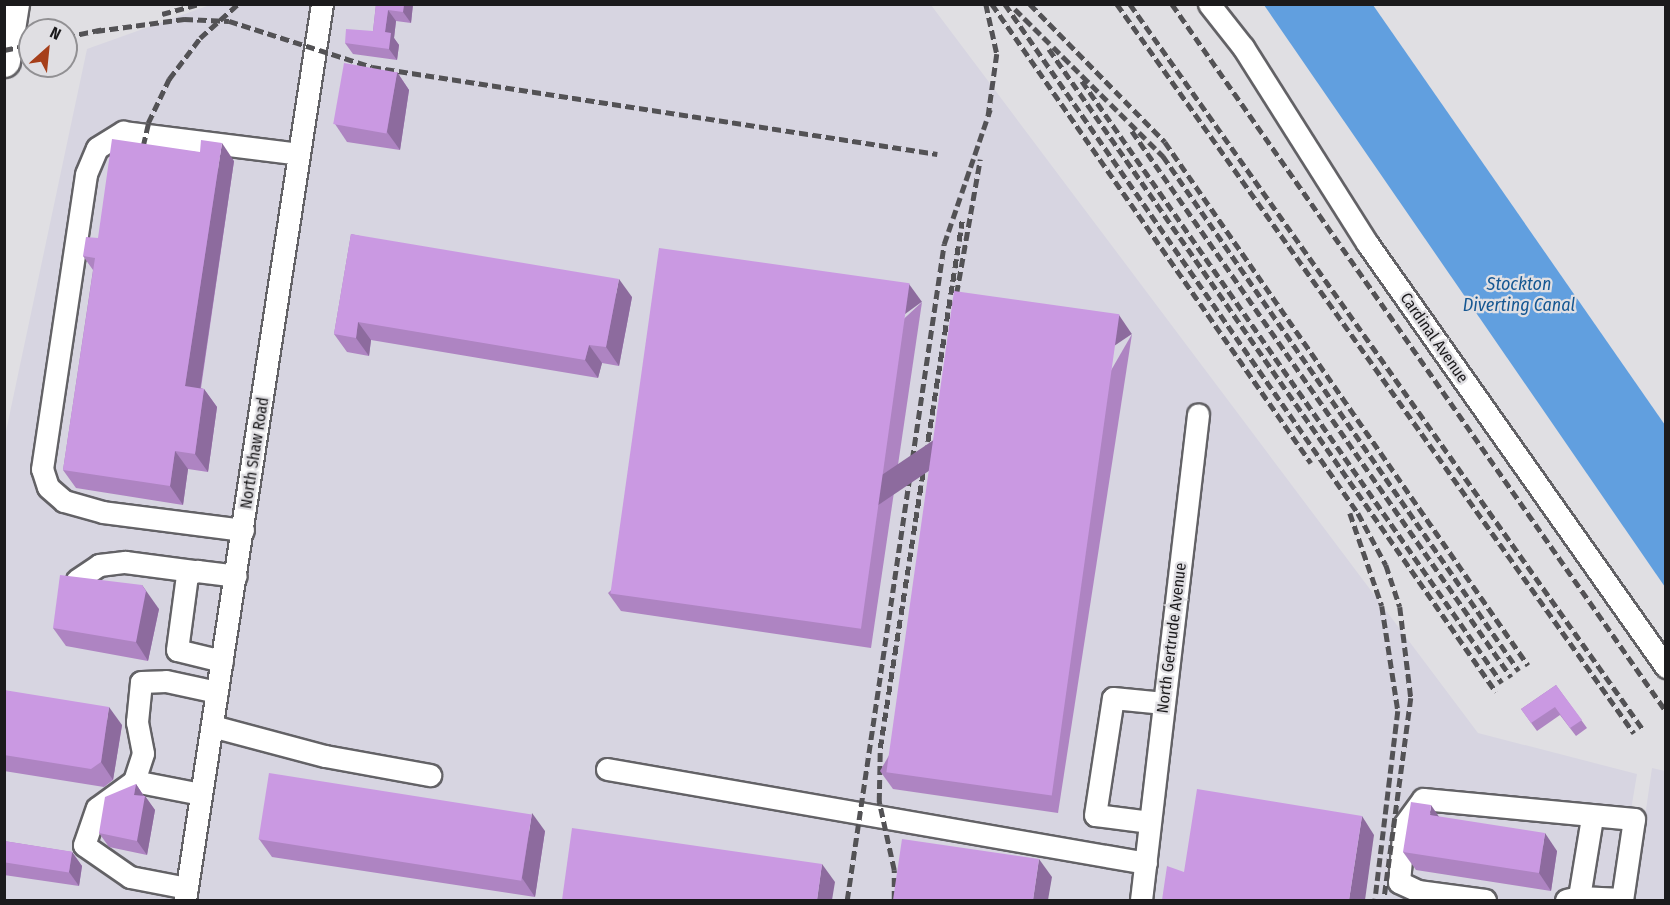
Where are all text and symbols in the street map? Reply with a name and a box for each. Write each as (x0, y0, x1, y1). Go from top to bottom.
north arrow (18, 18, 78, 78)
text: N (47, 23, 64, 44)
water label: Stockton Diverting Canal (1463, 274, 1575, 316)
street label: Cardinal Avenue (1396, 289, 1472, 387)
street label: North Shaw Road (237, 396, 273, 510)
street label: North Gertrude Avenue (1153, 562, 1191, 714)

